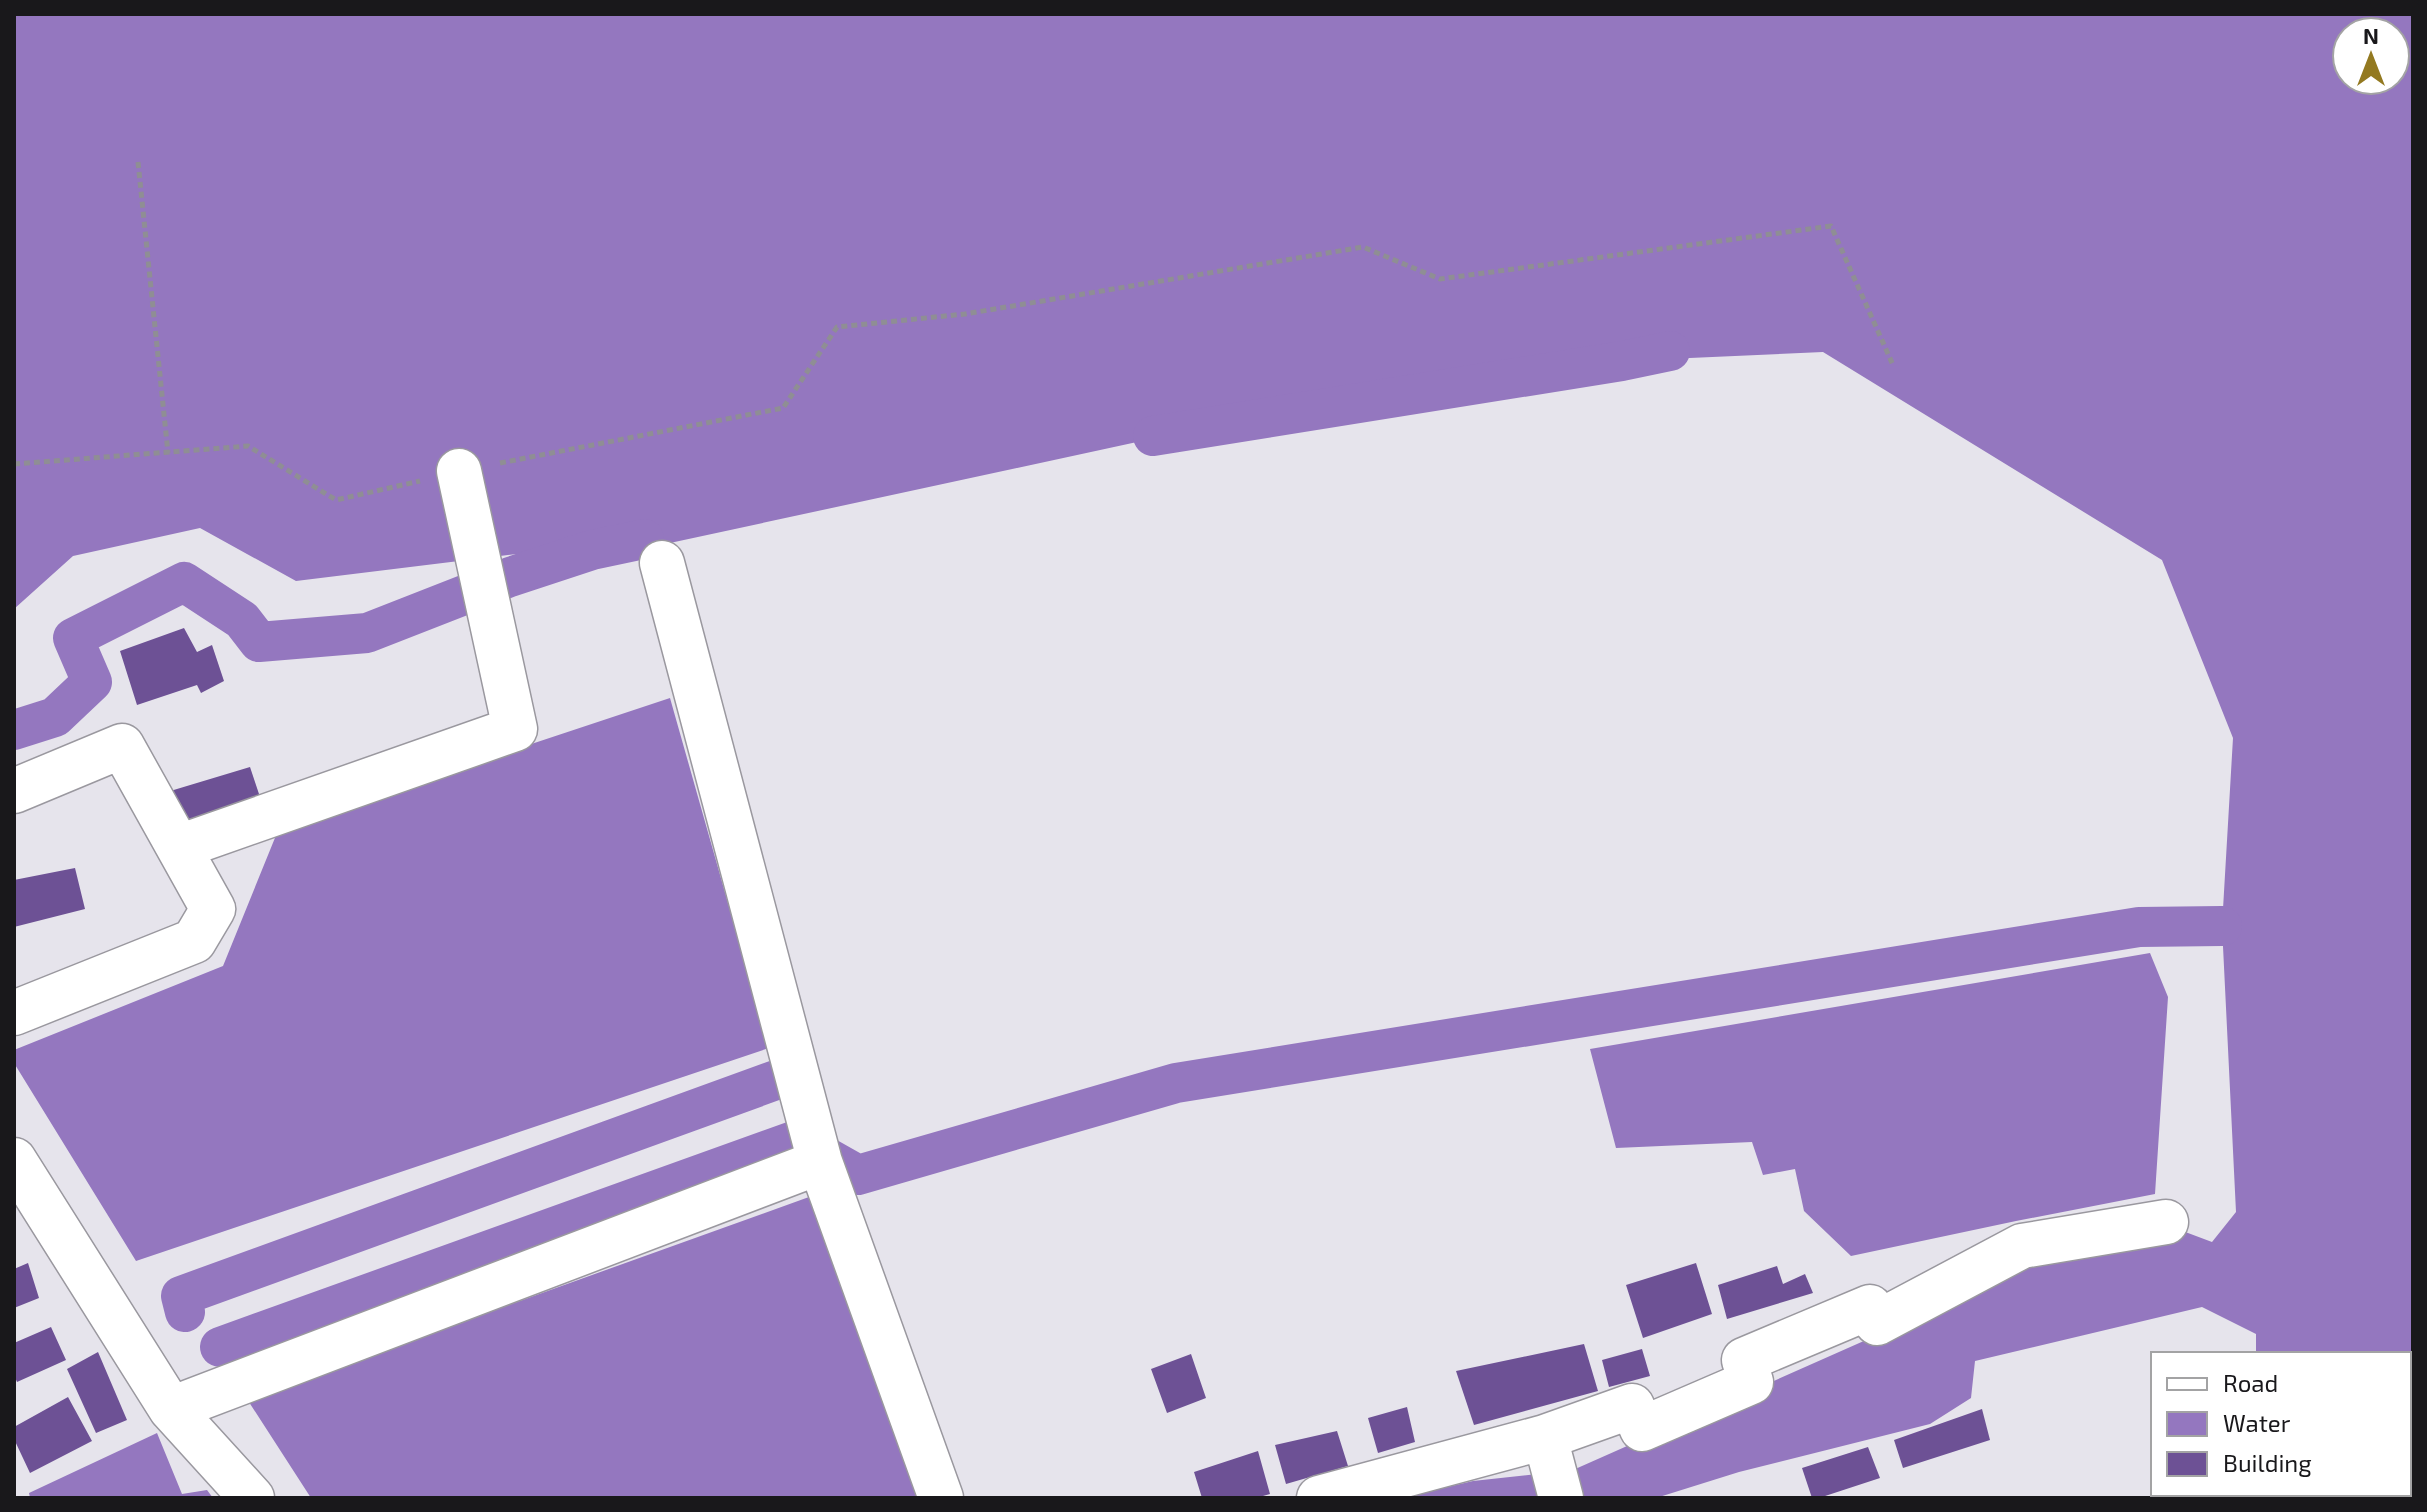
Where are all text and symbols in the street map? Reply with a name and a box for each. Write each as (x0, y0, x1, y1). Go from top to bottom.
north arrow (2331, 16, 2411, 96)
text: N (2363, 22, 2379, 48)
legend (2151, 1352, 2411, 1496)
text: Road (2223, 1368, 2278, 1397)
text: Water (2223, 1408, 2291, 1437)
text: Building (2223, 1448, 2312, 1477)

